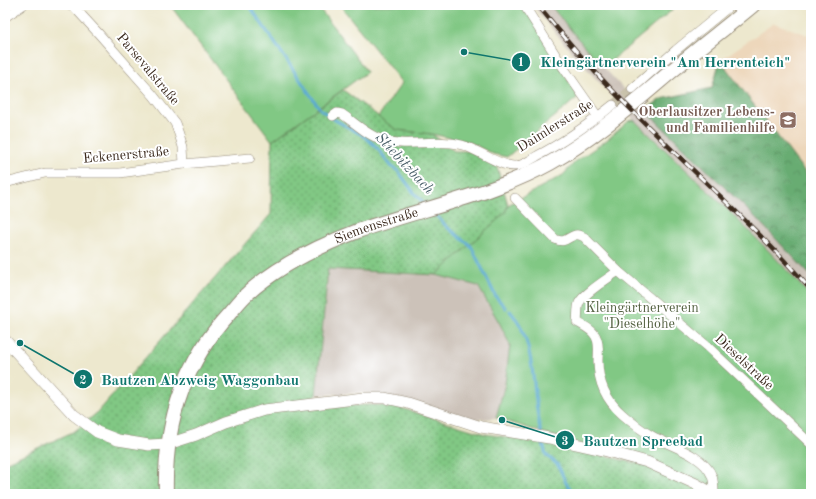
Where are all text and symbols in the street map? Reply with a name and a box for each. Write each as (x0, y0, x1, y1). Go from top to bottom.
street label: Parsevalstraße (114, 30, 182, 108)
callout: Kleingärtnerverein "Am Herrenteich" (511, 48, 798, 75)
text: Kleingärtnerverein "Am Herrenteich" (540, 56, 790, 71)
text: 1 (518, 57, 524, 69)
street label: Daimlerstraße (515, 97, 595, 155)
place label: Oberlausitzer Lebens- und Familienhilfe (639, 105, 775, 135)
school or university icon: Oberlausitzer Lebens- und Familienhilfe (778, 110, 798, 130)
water label: Stiebitzbach (372, 130, 436, 198)
street label: Eckenerstraße (82, 144, 170, 166)
street label: Siemensstraße (332, 205, 420, 247)
park label: Kleingärtnerverein "Dieselhöhe" (585, 301, 699, 331)
street label: Dieselstraße (712, 331, 776, 393)
callout: Bautzen Abzweig Waggonbau (73, 366, 307, 393)
text: Bautzen Abzweig Waggonbau (101, 374, 299, 389)
text: 2 (80, 375, 87, 387)
callout: Bautzen Spreebad (555, 427, 711, 454)
text: Bautzen Spreebad (583, 435, 703, 450)
text: 3 (562, 436, 569, 448)

